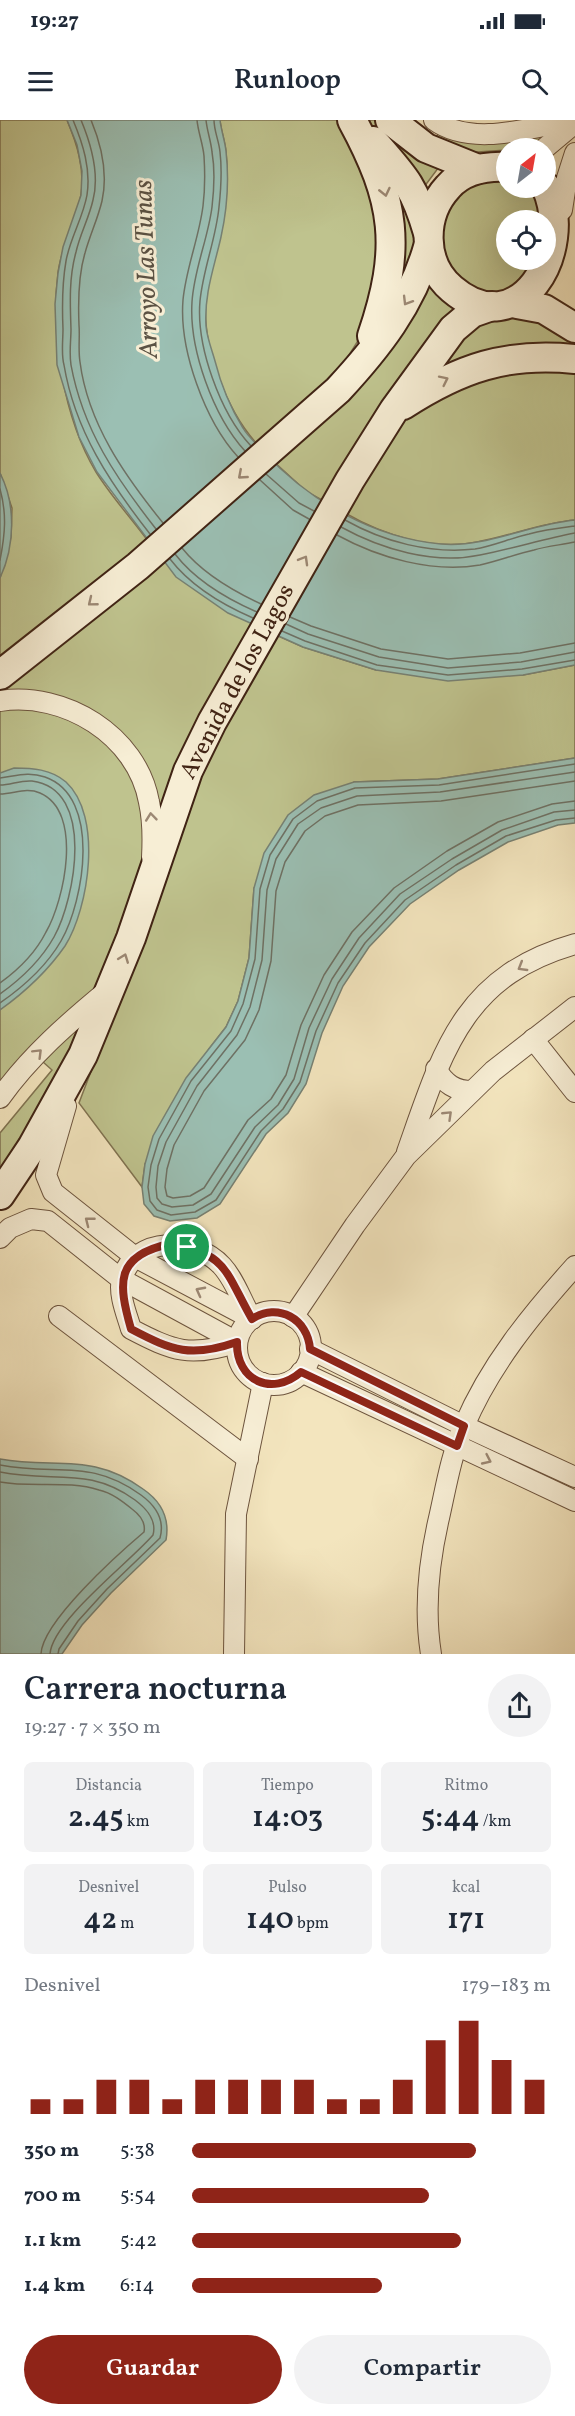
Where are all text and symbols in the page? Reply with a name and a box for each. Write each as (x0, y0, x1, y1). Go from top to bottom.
text: 19:27 (30, 6, 79, 37)
text: Runloop (234, 62, 341, 100)
icon: menu (24, 65, 57, 98)
icon: search (518, 65, 551, 98)
north arrow (496, 138, 556, 198)
map controls (496, 138, 556, 270)
water label: Arroyo Las Tunas (126, 179, 168, 360)
one-way arrow (377, 187, 390, 197)
button: locate (496, 210, 556, 270)
one-way arrow (402, 295, 414, 305)
one-way arrow (437, 376, 448, 388)
one-way arrow (238, 468, 249, 479)
one-way arrow (297, 556, 308, 566)
street label: Avenida de los Lagos (172, 578, 304, 786)
one-way arrow (88, 595, 99, 606)
one-way arrow (145, 812, 158, 821)
one-way arrow (116, 953, 129, 964)
one-way arrow (518, 959, 528, 971)
one-way arrow (30, 1050, 41, 1061)
one-way arrow (441, 1111, 451, 1122)
one-way arrow (85, 1217, 96, 1228)
pin (161, 1221, 212, 1272)
icon: arrive (170, 1230, 203, 1263)
one-way arrow (196, 1287, 206, 1298)
one-way arrow (481, 1452, 492, 1464)
text: Carrera nocturna (24, 1668, 287, 1714)
button: share (488, 1674, 551, 1737)
text: 19:27 · 7 × 350 m (24, 1714, 161, 1742)
text: Distancia (76, 1775, 142, 1797)
text: Tiempo (261, 1775, 314, 1797)
text: Ritmo (444, 1775, 488, 1797)
text: 2.45 (68, 1797, 124, 1839)
text: 14:03 (252, 1797, 323, 1839)
text: 5:44 (421, 1797, 479, 1839)
text: km (124, 1811, 150, 1833)
text: /km (479, 1811, 511, 1833)
text: Desnivel (78, 1877, 139, 1899)
text: Pulso (268, 1877, 307, 1899)
text: kcal (452, 1877, 480, 1899)
text: 42 (83, 1899, 117, 1941)
text: 140 (246, 1899, 294, 1941)
text: 171 (447, 1899, 485, 1941)
text: m (117, 1913, 134, 1935)
text: bpm (294, 1913, 329, 1935)
text: Desnivel (24, 1972, 100, 2000)
text: 179–183 m (462, 1972, 551, 2000)
text: 350 m (24, 2137, 79, 2165)
text: 5:38 (120, 2137, 155, 2165)
text: 700 m (24, 2182, 81, 2210)
text: 5:54 (120, 2182, 156, 2210)
text: 1.1 km (24, 2227, 81, 2255)
text: 5:42 (120, 2227, 157, 2255)
text: 1.4 km (24, 2272, 85, 2300)
text: 6:14 (120, 2272, 155, 2300)
button: Guardar (24, 2335, 282, 2404)
button: Compartir (294, 2335, 551, 2404)

